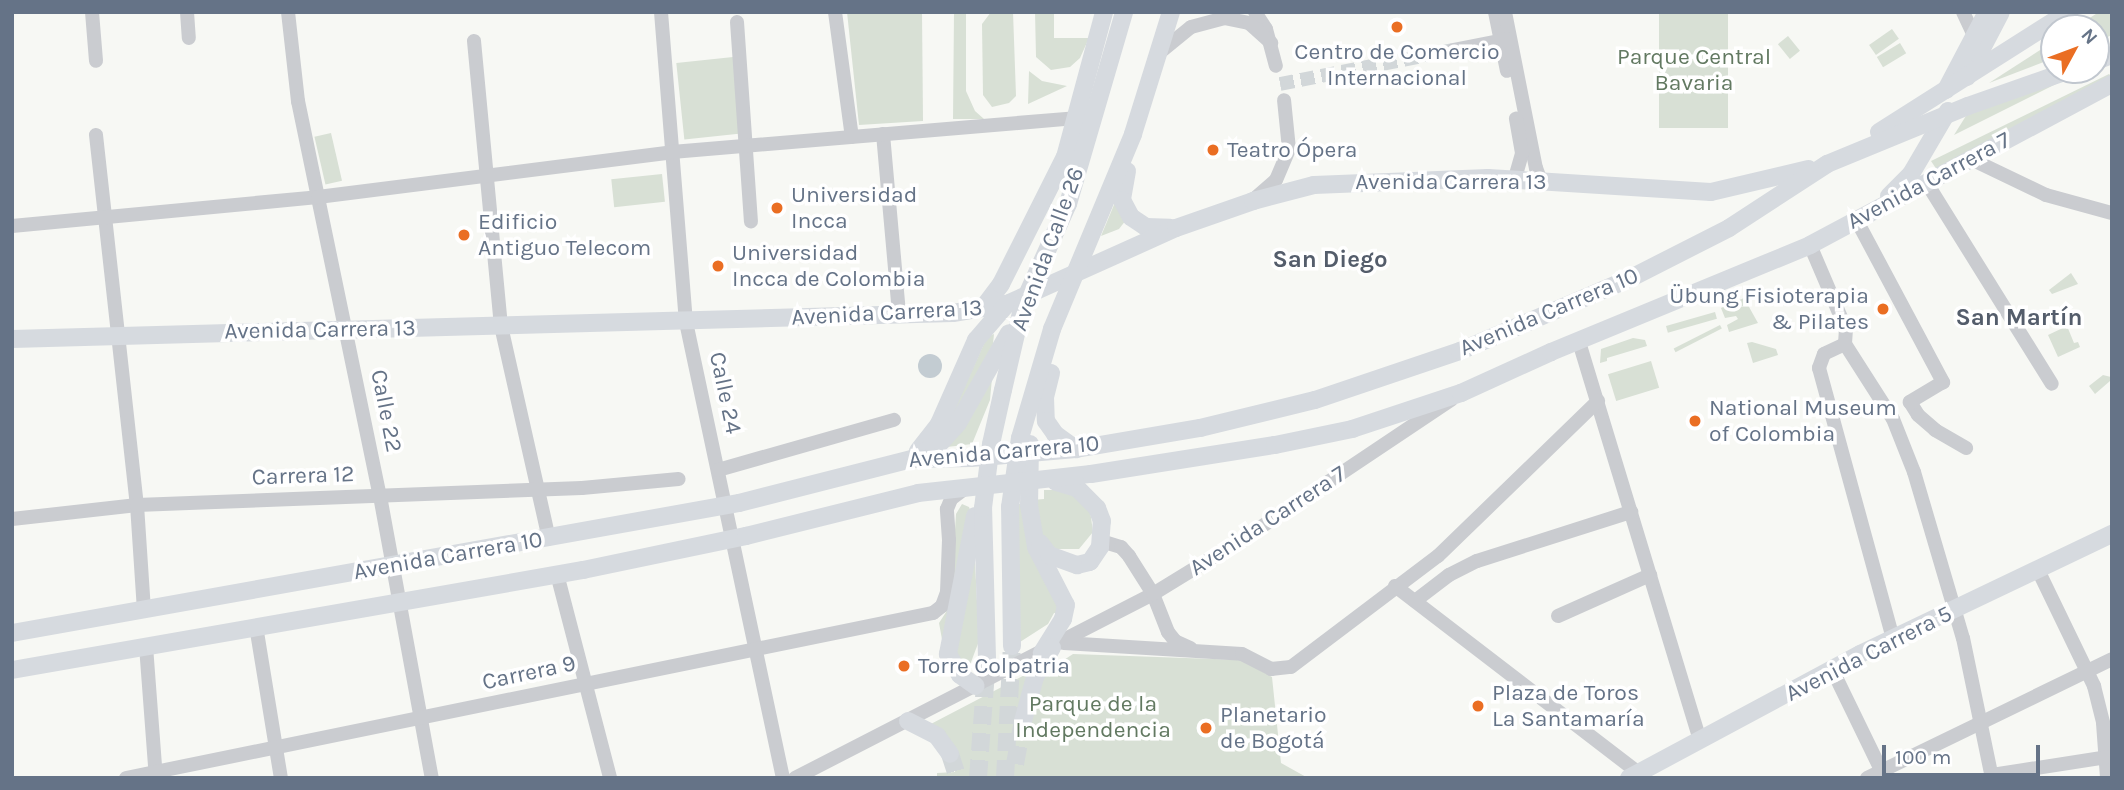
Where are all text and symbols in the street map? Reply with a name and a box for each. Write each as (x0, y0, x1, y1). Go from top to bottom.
north arrow (2040, 14, 2110, 84)
marker: Centro de Comercio Internacional (1389, 19, 1405, 35)
text: N (2077, 24, 2102, 49)
place label: Centro de Comercio Internacional (1294, 38, 1500, 92)
park label: Parque Central Bavaria (1617, 43, 1771, 97)
street label: Avenida Carrera 7 (1843, 126, 2015, 236)
place label: Teatro Ópera (1227, 136, 1357, 164)
marker: Teatro Ópera (1205, 142, 1221, 158)
street label: Avenida Calle 26 (1006, 163, 1090, 335)
street label: Avenida Carrera 13 (1355, 168, 1547, 196)
place label: Universidad Incca (791, 181, 917, 235)
marker: Universidad Incca (769, 200, 785, 216)
place label: Edificio Antiguo Telecom (478, 208, 651, 262)
marker: Edificio Antiguo Telecom (456, 227, 472, 243)
place label: Universidad Incca de Colombia (732, 239, 925, 293)
district label: San Diego (1273, 246, 1387, 274)
marker: Universidad Incca de Colombia (710, 258, 726, 274)
street label: Avenida Carrera 10 (1455, 262, 1643, 362)
place label: Übung Fisioterapia & Pilates (1669, 282, 1869, 336)
street label: Avenida Carrera 13 (791, 294, 983, 332)
marker: Übung Fisioterapia & Pilates (1875, 301, 1891, 317)
district label: San Martín (1955, 304, 2083, 332)
street label: Avenida Carrera 13 (224, 315, 416, 345)
street label: Calle 24 (703, 349, 747, 437)
street label: Calle 22 (364, 367, 408, 455)
place label: National Museum of Colombia (1709, 394, 1897, 448)
marker: National Museum of Colombia (1687, 413, 1703, 429)
street label: Avenida Carrera 10 (907, 430, 1101, 474)
street label: Carrera 12 (251, 460, 355, 492)
street label: Avenida Carrera 7 (1185, 460, 1351, 582)
street label: Avenida Carrera 10 (351, 526, 545, 586)
street label: Avenida Carrera 5 (1781, 600, 1957, 708)
street label: Carrera 9 (480, 650, 578, 696)
place label: Torre Colpatria (918, 652, 1070, 680)
marker: Torre Colpatria (896, 658, 912, 674)
place label: Plaza de Toros La Santamaría (1492, 679, 1645, 733)
park label: Parque de la Independencia (1015, 690, 1171, 744)
marker: Plaza de Toros La Santamaría (1470, 698, 1486, 714)
place label: Planetario de Bogotá (1220, 701, 1327, 755)
marker: Planetario de Bogotá (1198, 720, 1214, 736)
scale bar (1886, 730, 2044, 774)
text: 100 m (1895, 745, 1952, 769)

